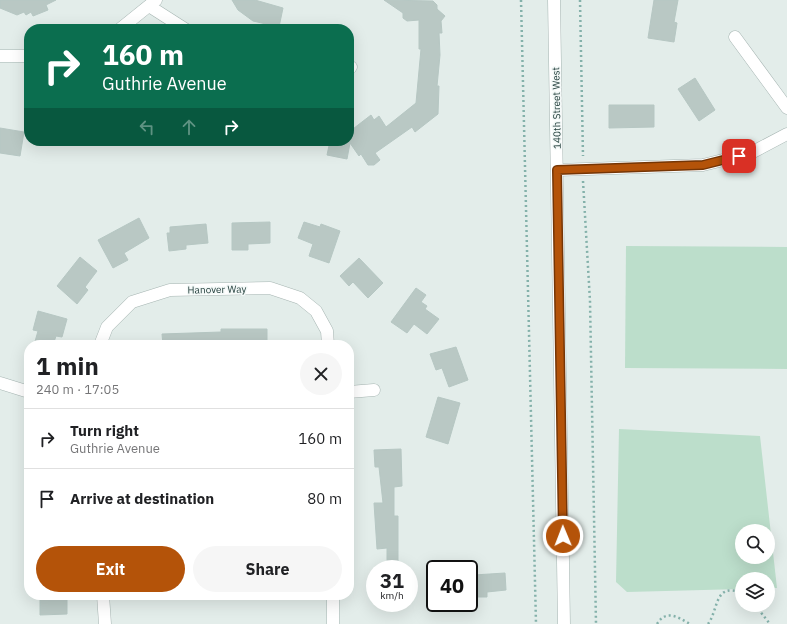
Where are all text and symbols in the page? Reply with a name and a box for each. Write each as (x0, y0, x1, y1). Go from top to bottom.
text: 160 m (102, 36, 184, 73)
icon: right (36, 40, 88, 92)
street label: 140th Street West (549, 66, 564, 149)
text: Guthrie Avenue (102, 72, 227, 95)
icon: left (136, 116, 158, 138)
icon: ahead (178, 116, 200, 138)
icon: right (220, 116, 242, 138)
pin (722, 139, 756, 173)
icon: arrive (728, 145, 750, 167)
street label: Hanover Way (187, 282, 247, 297)
text: 1 min (36, 350, 99, 382)
button: close (300, 353, 342, 395)
text: 240 m · 17:05 (36, 381, 119, 398)
text: Turn right (70, 421, 139, 440)
icon: right (36, 428, 58, 450)
text: 160 m (298, 429, 342, 448)
text: Guthrie Avenue (70, 440, 160, 457)
icon: arrive (36, 488, 58, 510)
text: Arrive at destination (70, 489, 214, 508)
text: 80 m (307, 489, 342, 508)
position arrow (542, 515, 584, 557)
map controls (735, 524, 775, 612)
button: search (735, 524, 775, 564)
button: Exit (36, 546, 185, 592)
button: Share (193, 546, 342, 592)
speed limit sign: 40 (426, 560, 478, 612)
text: 31 (380, 567, 404, 594)
button: layers (735, 572, 775, 612)
text: km/h (380, 589, 404, 602)

